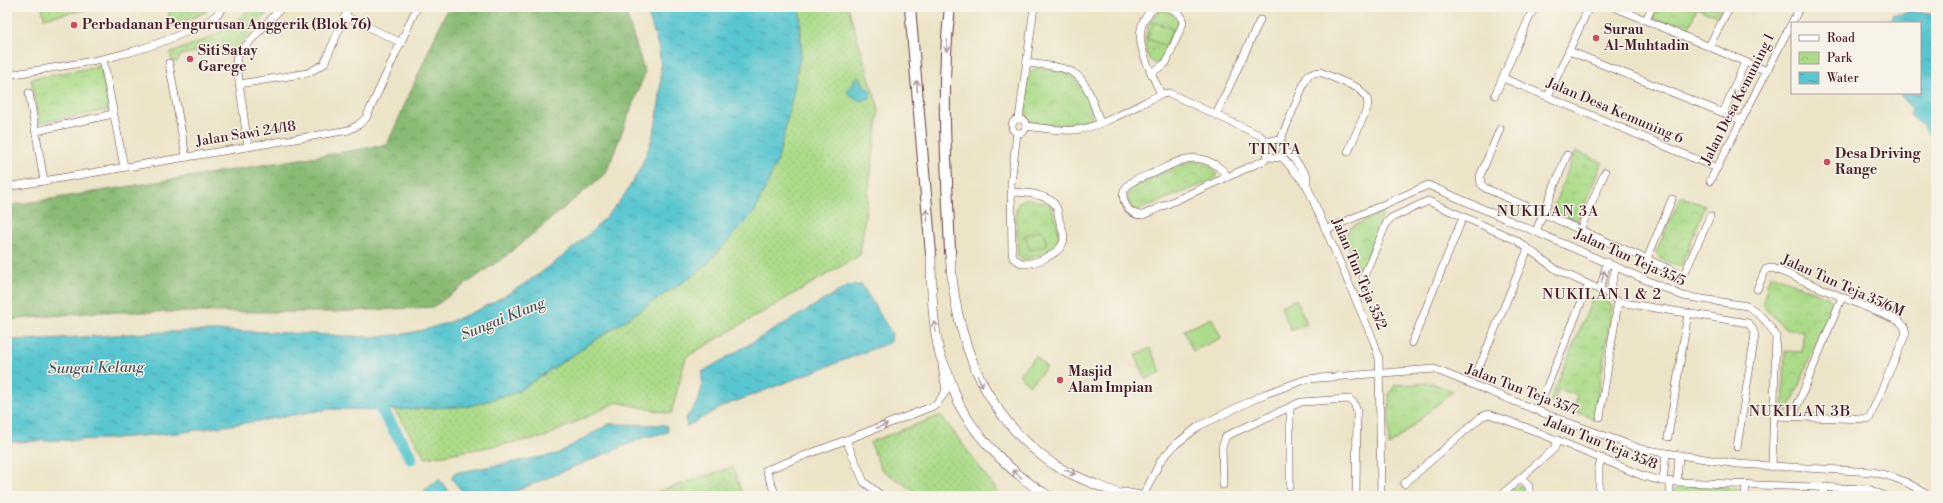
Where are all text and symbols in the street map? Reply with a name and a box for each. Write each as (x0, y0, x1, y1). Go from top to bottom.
place label: Perbadanan Pengurusan Anggerik (Blok 76) (82, 16, 371, 34)
marker: Perbadanan Pengurusan Anggerik (Blok 76) (69, 20, 79, 30)
place label: Surau Al-Muhtadin (1603, 21, 1690, 55)
legend (1791, 22, 1921, 94)
street label: Jalan Desa Kemuning 1 (1697, 31, 1779, 168)
text: Road (1827, 31, 1855, 46)
marker: Surau Al-Muhtadin (1591, 33, 1601, 43)
one-way arrow (943, 39, 951, 52)
place label: Siti Satay Garege (198, 42, 259, 76)
text: Park (1827, 51, 1853, 66)
marker: Siti Satay Garege (185, 54, 195, 64)
text: Water (1826, 71, 1859, 86)
street label: Jalan Desa Kemuning 6 (1543, 74, 1687, 148)
one-way arrow (913, 79, 920, 92)
street label: Jalan Sawi 24/18 (194, 117, 297, 151)
district label: TINTA (1249, 140, 1301, 159)
place label: Desa Driving Range (1835, 145, 1921, 179)
marker: Desa Driving Range (1822, 157, 1832, 167)
district label: NUKILAN 3A (1497, 202, 1599, 221)
one-way arrow (924, 209, 931, 222)
street label: Jalan Tun Teja 35/2 (1327, 214, 1391, 333)
street label: Jalan Tun Teja 35/5 (1571, 225, 1688, 291)
street label: Jalan Tun Teja 35/6M (1778, 250, 1908, 321)
one-way arrow (1600, 270, 1607, 283)
district label: NUKILAN 1 & 2 (1542, 285, 1662, 304)
water label: Sungai Klang (458, 293, 549, 345)
one-way arrow (931, 321, 939, 334)
water label: Sungai Kelang (48, 358, 145, 378)
street label: Jalan Tun Teja 35/7 (1462, 360, 1581, 420)
place label: Masjid Alam Impian (1067, 363, 1153, 397)
one-way arrow (977, 375, 985, 387)
marker: Masjid Alam Impian (1055, 375, 1065, 385)
district label: NUKILAN 3B (1749, 402, 1851, 421)
street label: Jalan Tun Teja 35/8 (1541, 412, 1660, 474)
one-way arrow (875, 421, 887, 429)
one-way arrow (1012, 469, 1022, 478)
one-way arrow (1064, 469, 1076, 476)

